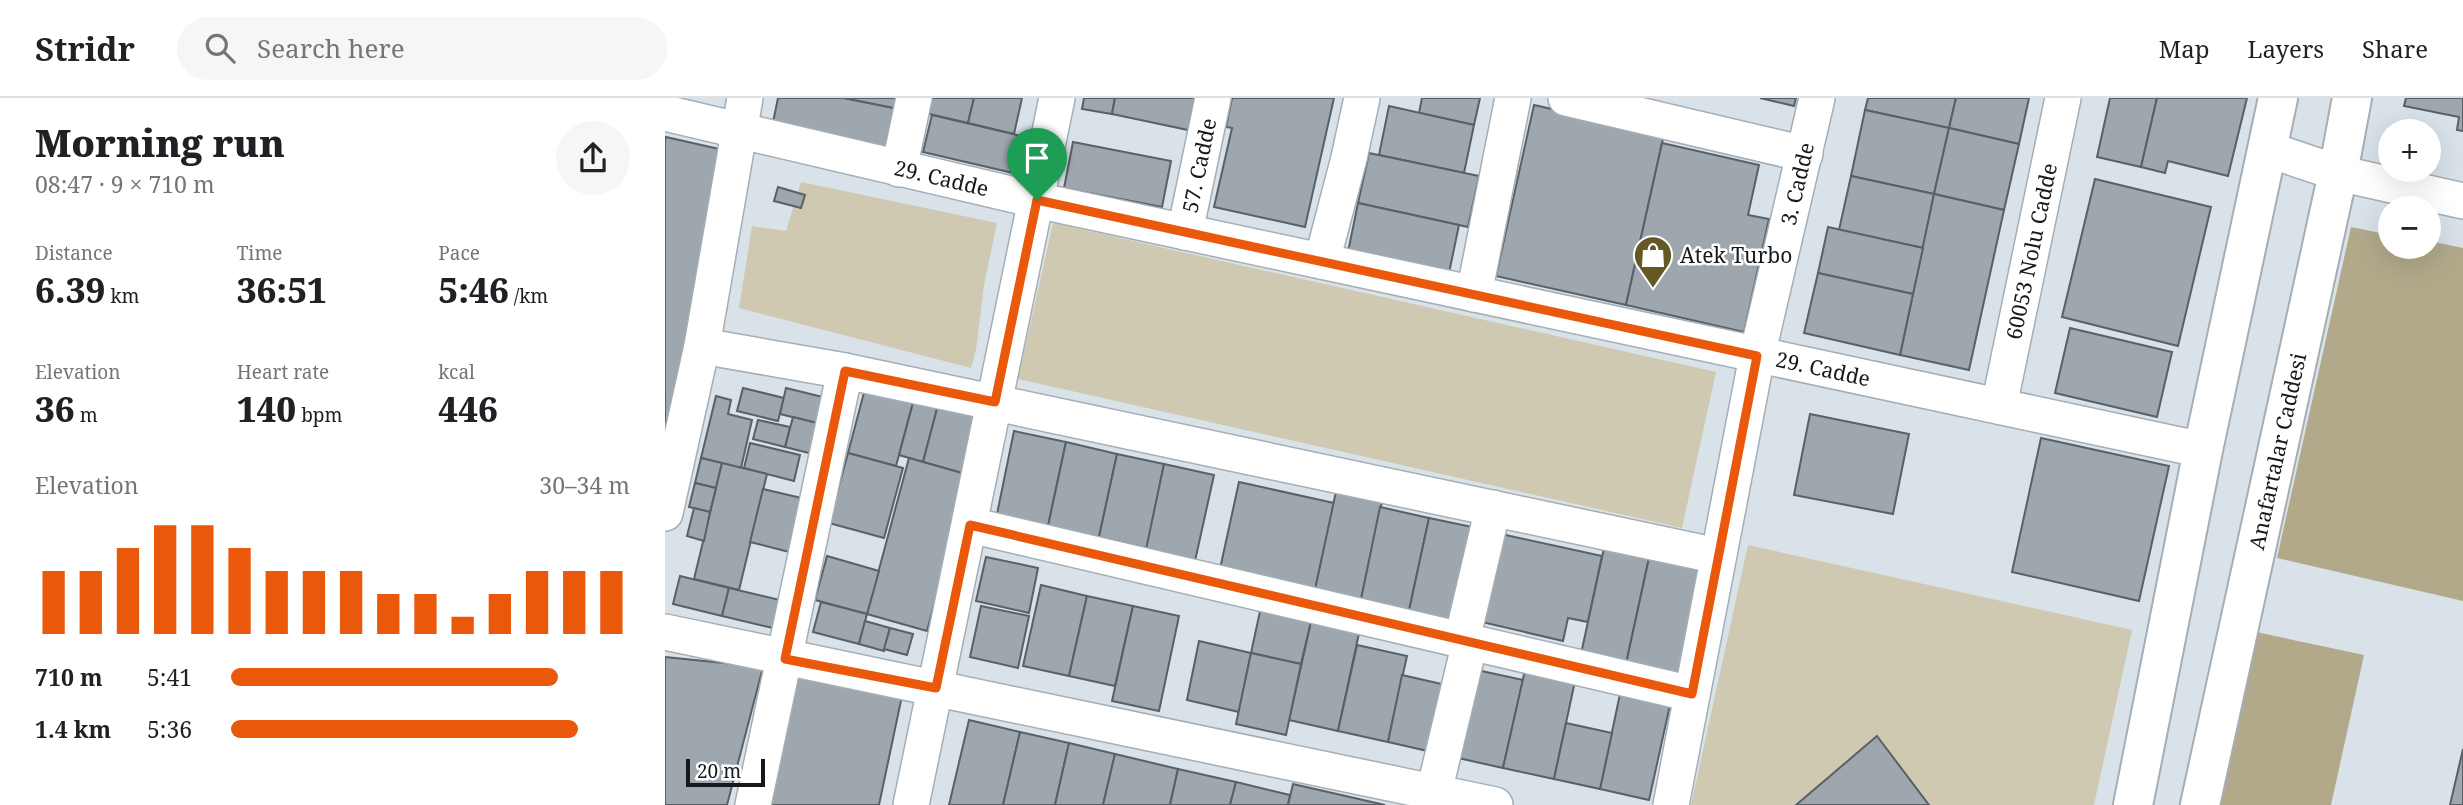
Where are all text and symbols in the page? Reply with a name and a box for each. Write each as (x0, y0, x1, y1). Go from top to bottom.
search box (177, 17, 667, 80)
text: Stridr (35, 26, 135, 71)
icon: search (201, 29, 239, 67)
text: Search here (257, 30, 405, 66)
text: Map (2159, 32, 2210, 65)
text: Layers (2248, 32, 2324, 65)
text: Share (2362, 32, 2428, 65)
text: Morning run (35, 116, 285, 168)
street label: 57. Cadde (1175, 116, 1222, 215)
map controls (2378, 119, 2441, 259)
button: + (2378, 119, 2441, 182)
button: share (556, 121, 630, 195)
pin (1007, 128, 1067, 200)
icon: arrive (1018, 139, 1056, 177)
street label: 3. Cadde (1774, 140, 1820, 228)
street label: 29. Cadde (892, 153, 991, 202)
street label: 60053 Nolu Cadde (1999, 161, 2063, 342)
text: 08:47 · 9 × 710 m (35, 168, 215, 200)
button: − (2378, 196, 2441, 259)
shop icon: Atek Turbo (1632, 234, 1674, 289)
text: Distance (35, 240, 113, 266)
text: Time (237, 240, 283, 266)
text: Pace (438, 240, 480, 266)
place label: Atek Turbo (1680, 241, 1792, 269)
text: 6.39 (35, 266, 105, 313)
text: 36:51 (237, 266, 327, 313)
text: 5:46 (438, 266, 509, 313)
text: km (105, 283, 139, 309)
text: /km (509, 283, 548, 309)
street label: 29. Cadde (1773, 345, 1873, 392)
street label: Anafartalar Caddesi (2242, 350, 2312, 552)
text: Elevation (35, 359, 121, 385)
text: Heart rate (237, 359, 329, 385)
text: kcal (438, 359, 475, 385)
text: 36 (35, 385, 75, 432)
text: 140 (237, 385, 296, 432)
text: 446 (438, 385, 498, 432)
text: m (75, 402, 98, 428)
text: bpm (296, 402, 342, 428)
text: Elevation (35, 469, 139, 501)
text: 30–34 m (539, 469, 630, 501)
text: 710 m (35, 661, 103, 693)
text: 5:41 (147, 661, 192, 693)
text: 1.4 km (35, 713, 111, 745)
text: 5:36 (147, 713, 192, 745)
scale bar (686, 756, 765, 788)
text: 20 m (697, 758, 741, 784)

